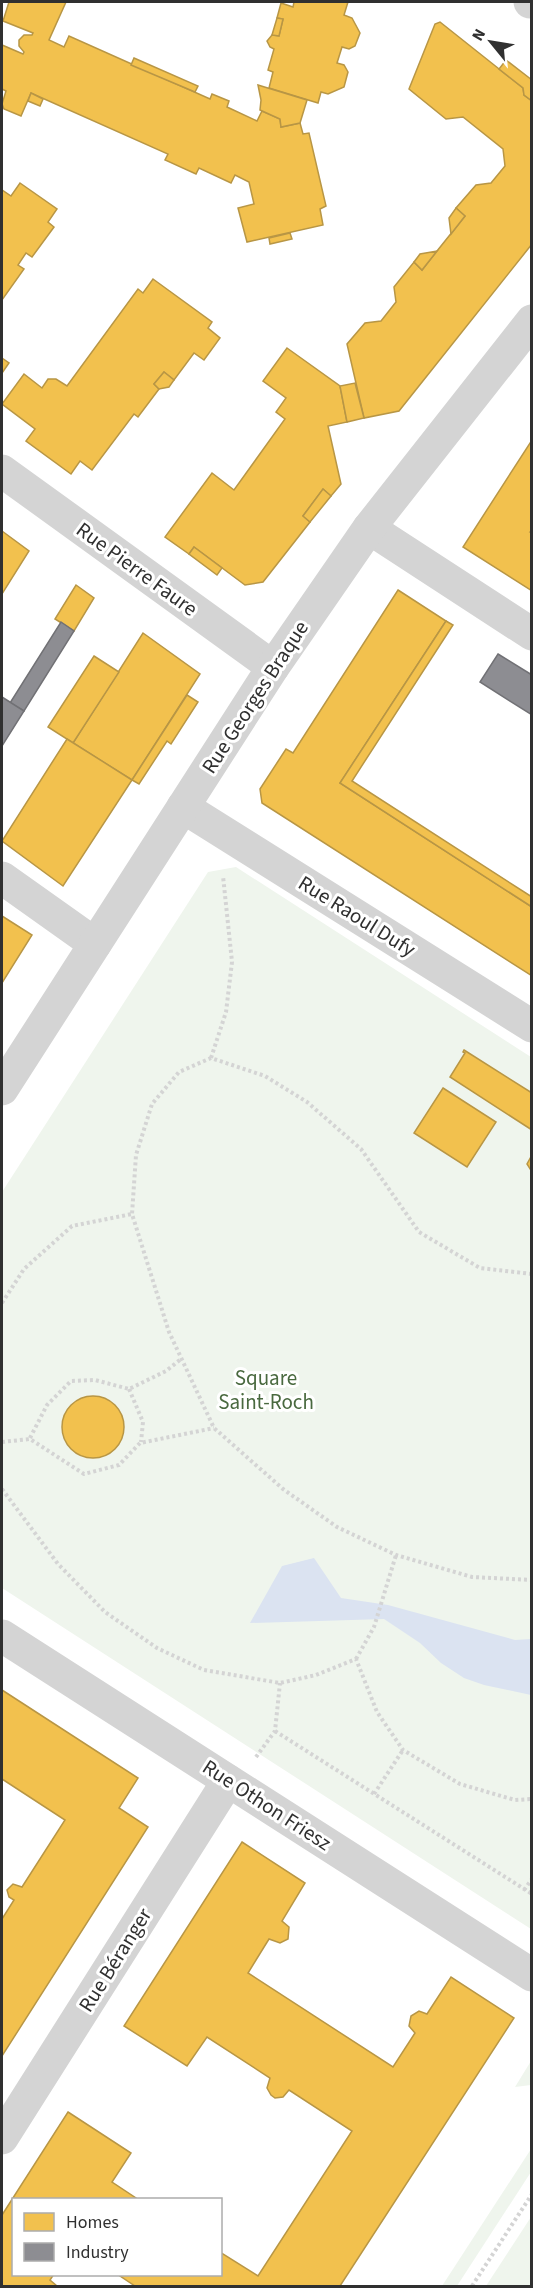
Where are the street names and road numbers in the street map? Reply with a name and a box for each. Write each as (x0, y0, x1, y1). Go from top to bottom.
street label: Rue Pierre Faure (70, 515, 204, 623)
street label: Rue Georges Braque (194, 615, 316, 779)
street label: Rue Raoul Dufy (293, 868, 422, 964)
street label: Rue Othon Friesz (197, 1752, 337, 1858)
street label: Rue Béranger (71, 1902, 159, 2018)

